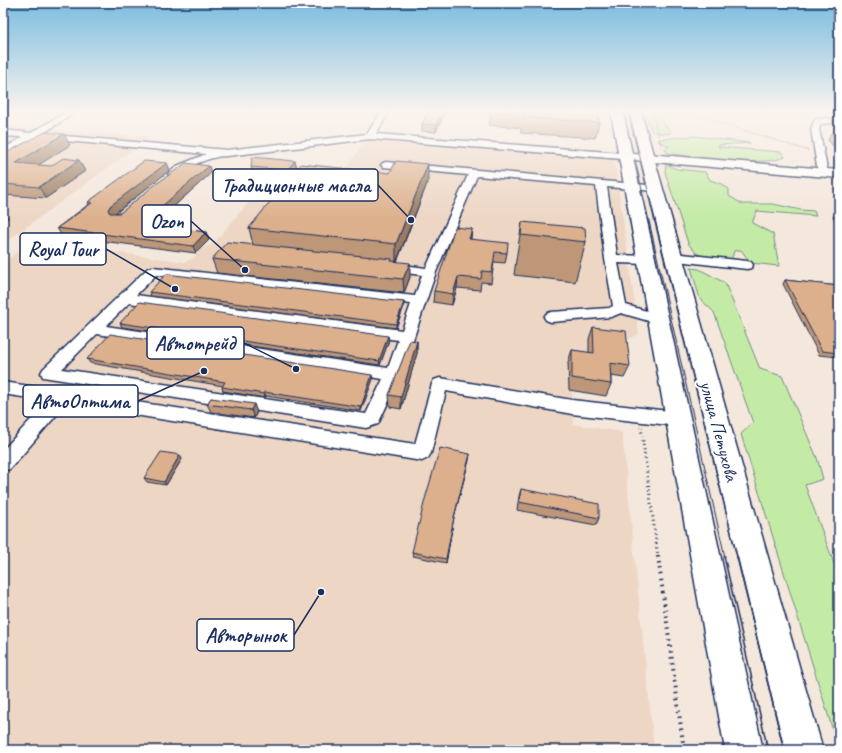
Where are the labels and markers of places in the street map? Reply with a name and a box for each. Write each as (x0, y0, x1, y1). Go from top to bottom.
callout: Традиционные масла (213, 169, 378, 201)
callout: Ozon (142, 205, 191, 237)
callout: Royal Tour (20, 233, 106, 265)
callout: Автотрейд (147, 327, 244, 359)
callout: АвтоОптима (23, 385, 138, 417)
callout: Авторынок (197, 619, 294, 651)

